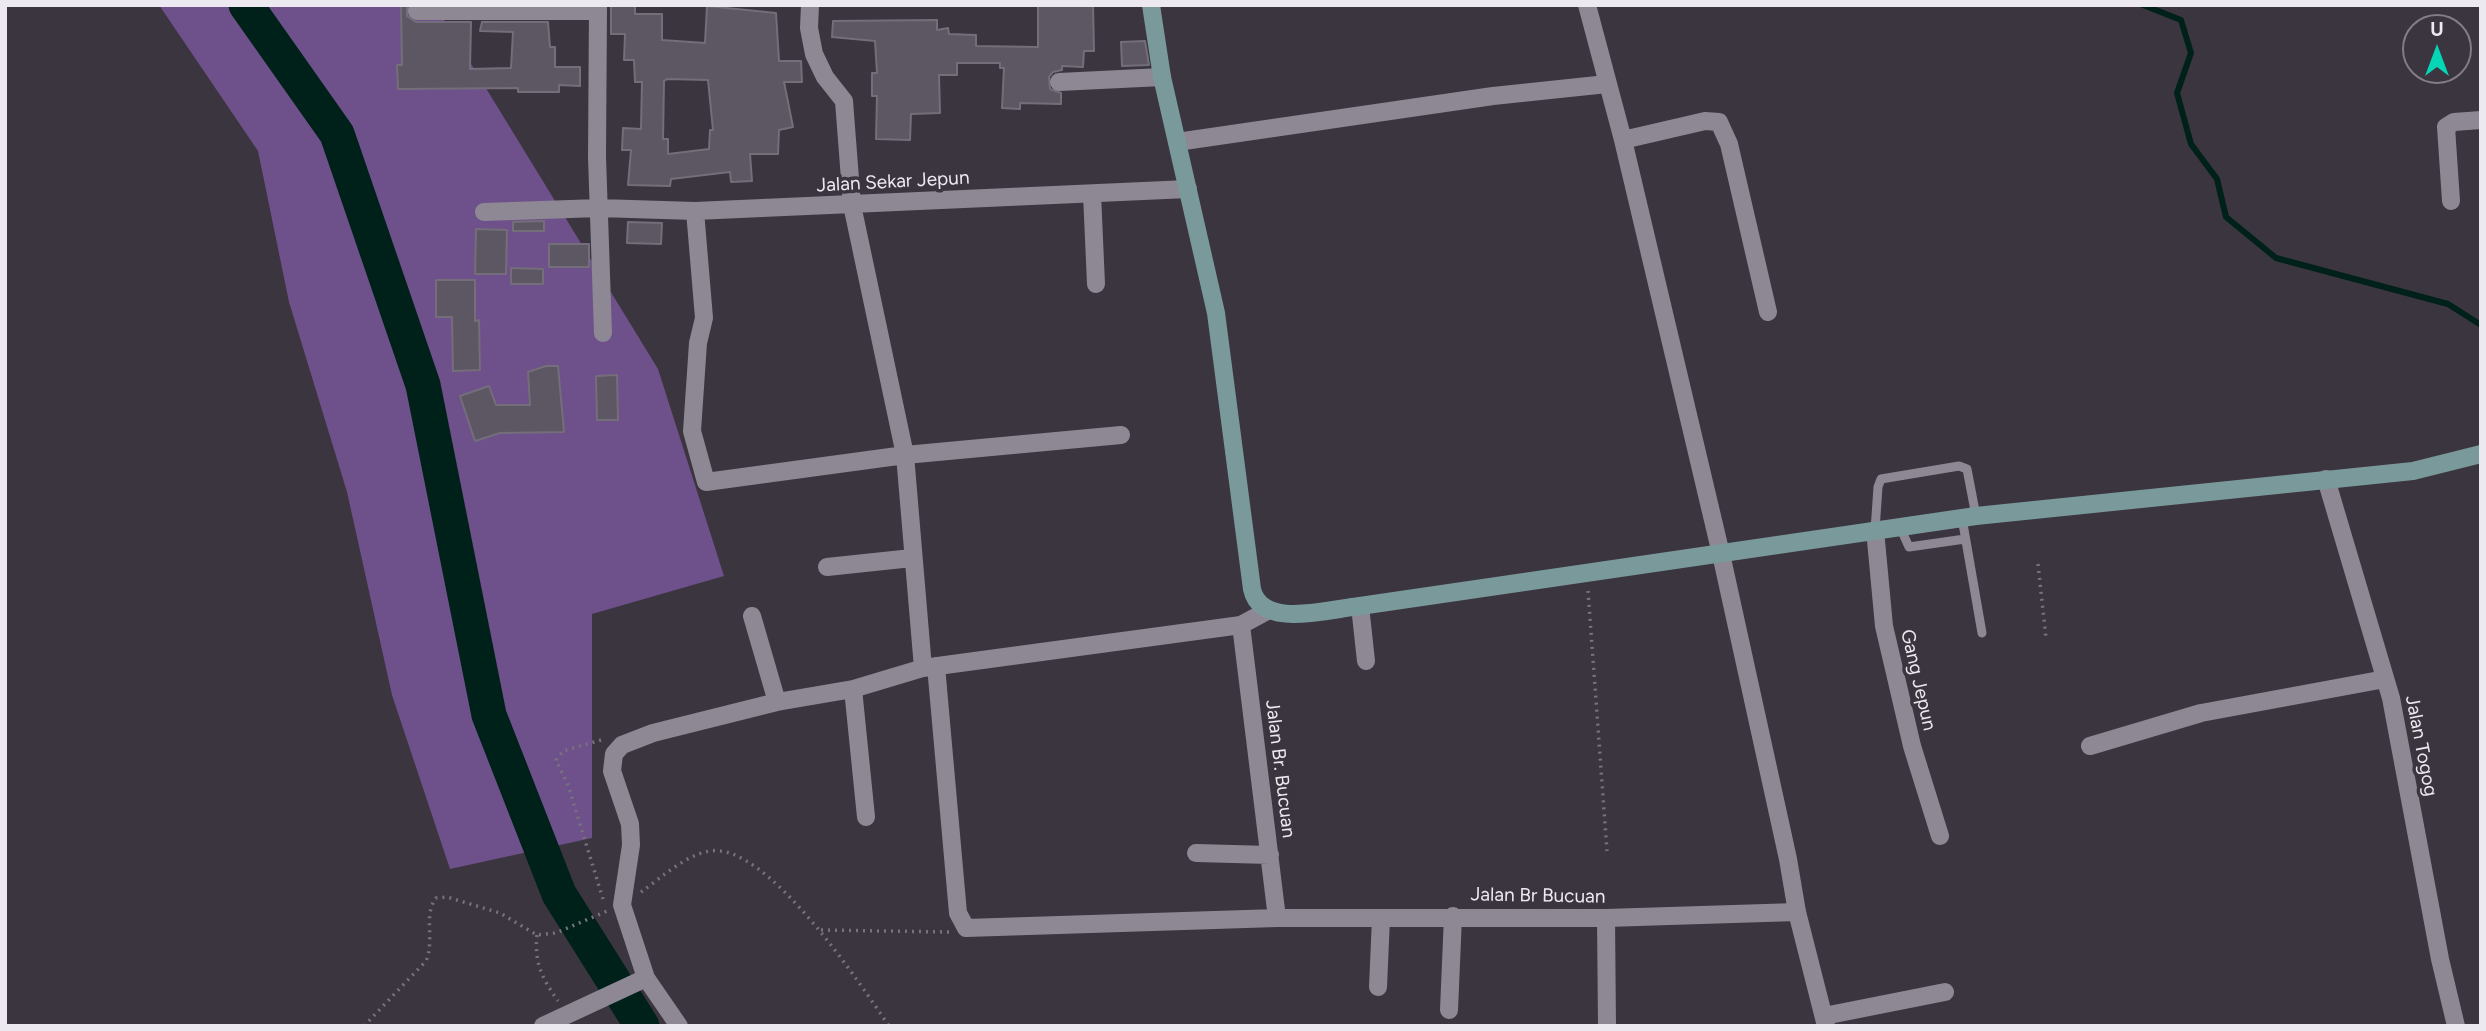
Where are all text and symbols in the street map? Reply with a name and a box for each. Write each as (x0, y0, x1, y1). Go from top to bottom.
north arrow (2402, 14, 2472, 84)
text: U (2430, 18, 2444, 41)
street label: Jalan Sekar Jepun (816, 167, 970, 197)
street label: Gang Jepun (1895, 627, 1941, 733)
street label: Jalan Togog (2400, 694, 2442, 798)
street label: Jalan Br. Bucuan (1260, 699, 1300, 839)
street label: Jalan Br Bucuan (1470, 883, 1606, 909)

